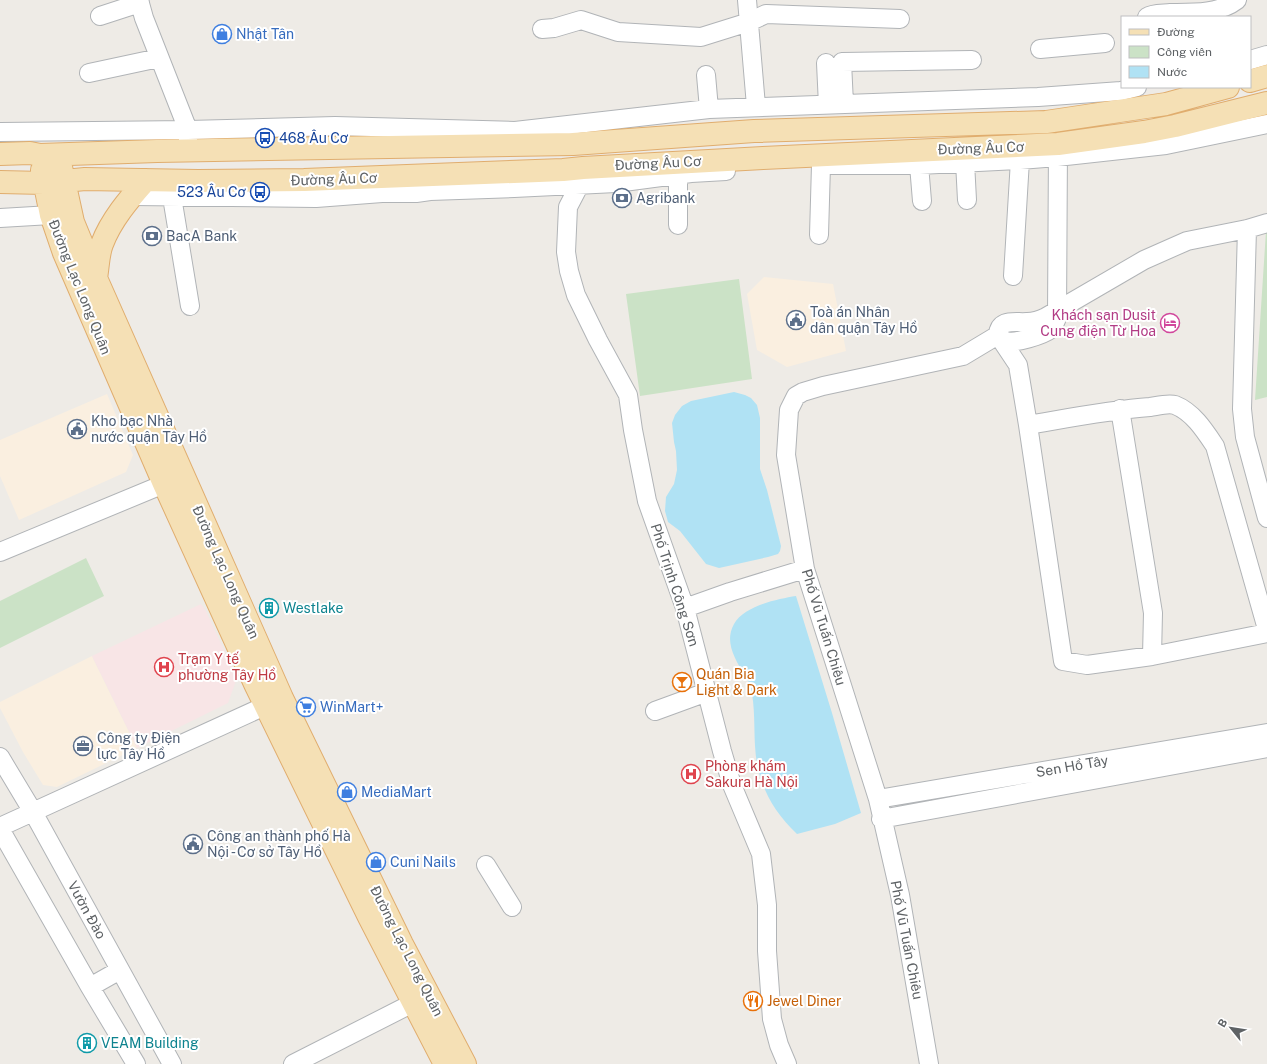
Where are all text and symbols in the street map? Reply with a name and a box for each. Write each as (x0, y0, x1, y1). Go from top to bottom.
legend (1121, 16, 1251, 88)
shop icon: Nhật Tân (211, 23, 233, 45)
text: Đường (1157, 25, 1195, 39)
place label: Nhật Tân (236, 26, 294, 42)
text: Công viên (1157, 45, 1212, 59)
text: Nước (1157, 65, 1187, 79)
bus stop icon: 468 Âu Cơ (254, 127, 276, 149)
place label: 468 Âu Cơ (279, 129, 349, 146)
street label: Đường Âu Cơ (937, 137, 1025, 158)
street label: Đường Âu Cơ (614, 152, 702, 173)
street label: Đường Âu Cơ (290, 168, 378, 189)
bus stop icon: 523 Âu Cơ (249, 181, 271, 203)
place label: 523 Âu Cơ (177, 183, 247, 200)
bank icon: Agribank (611, 187, 633, 209)
place label: Agribank (636, 190, 696, 206)
street label: Đường Lạc Long Quân (46, 217, 114, 357)
bank icon: BacA Bank (141, 225, 163, 247)
place label: BacA Bank (166, 228, 237, 244)
place label: Toà án Nhân dân quận Tây Hồ (810, 304, 918, 336)
place label: Khách sạn Dusit Cung điện Từ Hoa (1040, 307, 1156, 339)
public building icon: Toà án Nhân dân quận Tây Hồ (785, 309, 807, 331)
hotel icon: Khách sạn Dusit Cung điện Từ Hoa (1159, 312, 1181, 334)
place label: Kho bạc Nhà nước quận Tây Hồ (91, 413, 207, 445)
public building icon: Kho bạc Nhà nước quận Tây Hồ (66, 418, 88, 440)
street label: Đường Lạc Long Quân (189, 503, 263, 641)
street label: Phố Trịnh Công Sơn (648, 522, 702, 648)
street label: Phố Vũ Tuấn Chiêu (799, 567, 849, 687)
building icon: Westlake (258, 597, 280, 619)
place label: Westlake (283, 600, 343, 616)
place label: Trạm Y tế phường Tây Hồ (178, 651, 276, 683)
hospital icon: Trạm Y tế phường Tây Hồ (153, 656, 175, 678)
place label: Quán Bia Light & Dark (696, 666, 777, 698)
bar icon: Quán Bia Light & Dark (671, 671, 693, 693)
supermarket icon: WinMart+ (295, 696, 317, 718)
place label: WinMart+ (320, 699, 384, 715)
place label: Công ty Điện lực Tây Hồ (97, 730, 180, 762)
office icon: Công ty Điện lực Tây Hồ (72, 735, 94, 757)
street label: Sen Hồ Tây (1035, 752, 1110, 780)
place label: Phòng khám Sakura Hà Nội (705, 758, 798, 790)
hospital icon: Phòng khám Sakura Hà Nội (680, 763, 702, 785)
shop icon: MediaMart (336, 781, 358, 803)
place label: MediaMart (361, 784, 432, 800)
place label: Công an thành phố Hà Nội - Cơ sở Tây Hồ (207, 828, 351, 860)
public building icon: Công an thành phố Hà Nội - Cơ sở Tây Hồ (182, 833, 204, 855)
shop icon: Cuni Nails (365, 851, 387, 873)
place label: Cuni Nails (390, 854, 456, 870)
street label: Vườn Đào (65, 878, 109, 942)
street label: Phố Vũ Tuấn Chiêu (888, 879, 926, 1001)
street label: Đường Lạc Long Quân (367, 883, 447, 1019)
restaurant icon: Jewel Diner (742, 990, 764, 1012)
place label: Jewel Diner (767, 993, 841, 1009)
north arrow (1211, 1008, 1251, 1048)
text: B (1215, 1016, 1230, 1029)
building icon: VEAM Building (76, 1032, 98, 1054)
place label: VEAM Building (101, 1035, 199, 1051)

